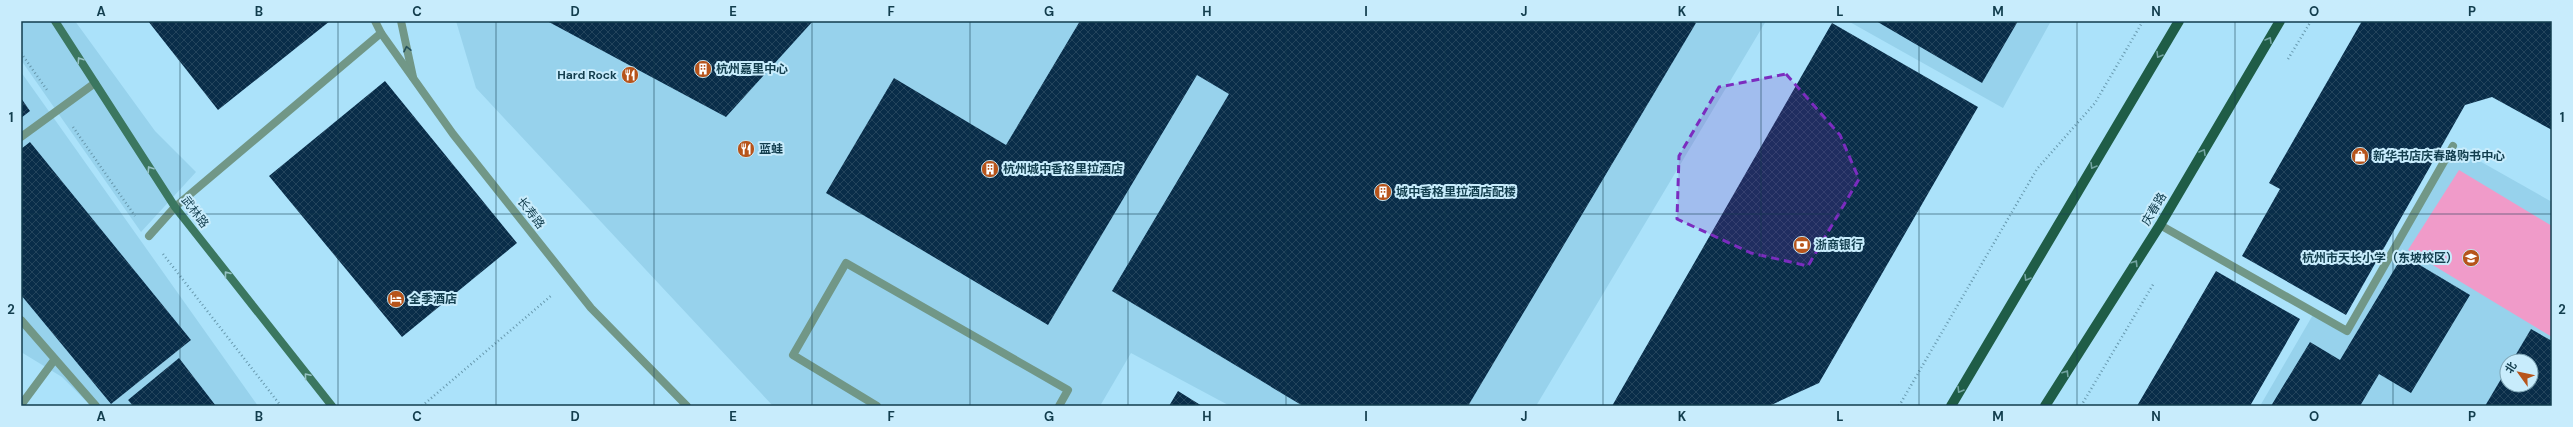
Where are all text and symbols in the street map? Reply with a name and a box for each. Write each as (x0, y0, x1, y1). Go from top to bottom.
text: A (96, 3, 106, 20)
text: B (255, 3, 263, 20)
text: C (412, 3, 422, 20)
text: D (570, 3, 580, 20)
text: E (729, 3, 737, 20)
text: F (887, 3, 895, 20)
text: G (1044, 3, 1054, 20)
text: H (1202, 3, 1212, 20)
text: I (1364, 3, 1368, 20)
text: J (1520, 3, 1528, 20)
text: K (1678, 3, 1687, 20)
text: L (1836, 3, 1844, 20)
text: M (1992, 3, 2004, 20)
text: N (2151, 3, 2161, 20)
text: O (2309, 3, 2319, 20)
text: P (2468, 3, 2476, 20)
one-way arrow (2264, 37, 2271, 44)
one-way arrow (403, 46, 411, 52)
one-way arrow (2156, 51, 2164, 58)
one-way arrow (77, 57, 85, 64)
building icon: 杭州嘉里中心 (693, 59, 713, 79)
place label: 杭州嘉里中心 (716, 61, 788, 77)
restaurant icon: Hard Rock (620, 65, 640, 85)
place label: Hard Rock (557, 67, 617, 83)
text: 1 (9, 109, 13, 126)
text: 1 (2560, 109, 2564, 126)
restaurant icon: 蓝蛙 (736, 139, 756, 159)
place label: 蓝蛙 (759, 141, 783, 157)
shop icon: 新华书店庆春路购书中心 (2350, 146, 2370, 166)
place label: 新华书店庆春路购书中心 (2373, 148, 2505, 164)
one-way arrow (2198, 149, 2205, 156)
building icon: 杭州城中香格里拉酒店 (980, 159, 1000, 179)
place label: 杭州城中香格里拉酒店 (1003, 161, 1123, 177)
one-way arrow (2090, 162, 2097, 169)
one-way arrow (147, 166, 155, 173)
building icon: 城中香格里拉酒店配楼 (1373, 182, 1393, 202)
place label: 城中香格里拉酒店配楼 (1396, 184, 1516, 200)
street label: 庆春路 (2138, 189, 2170, 229)
street label: 武林路 (178, 193, 212, 231)
street label: 长寿路 (514, 194, 548, 232)
bank icon: 浙商银行 (1792, 235, 1812, 255)
place label: 浙商银行 (1815, 237, 1863, 253)
school or university icon: 杭州市天长小学（东坡校区） (2461, 248, 2481, 268)
place label: 杭州市天长小学（东坡校区） (2302, 250, 2458, 266)
one-way arrow (2131, 260, 2138, 267)
one-way arrow (225, 271, 232, 278)
one-way arrow (2024, 274, 2031, 281)
hotel icon: 全季酒店 (386, 289, 406, 309)
place label: 全季酒店 (409, 291, 457, 307)
text: 2 (7, 301, 15, 318)
text: 2 (2558, 301, 2566, 318)
north arrow (2499, 353, 2539, 393)
text: 北 (2502, 359, 2519, 376)
one-way arrow (2061, 370, 2069, 377)
one-way arrow (305, 373, 312, 381)
one-way arrow (1958, 386, 1965, 393)
text: A (96, 408, 106, 425)
text: B (255, 408, 263, 425)
text: C (412, 408, 422, 425)
text: D (570, 408, 580, 425)
text: E (729, 408, 737, 425)
text: F (887, 408, 895, 425)
text: G (1044, 408, 1054, 425)
text: H (1202, 408, 1212, 425)
text: I (1364, 408, 1368, 425)
text: J (1520, 408, 1528, 425)
text: K (1678, 408, 1687, 425)
text: L (1836, 408, 1844, 425)
text: M (1992, 408, 2004, 425)
text: N (2151, 408, 2161, 425)
text: O (2309, 408, 2319, 425)
text: P (2468, 408, 2476, 425)

